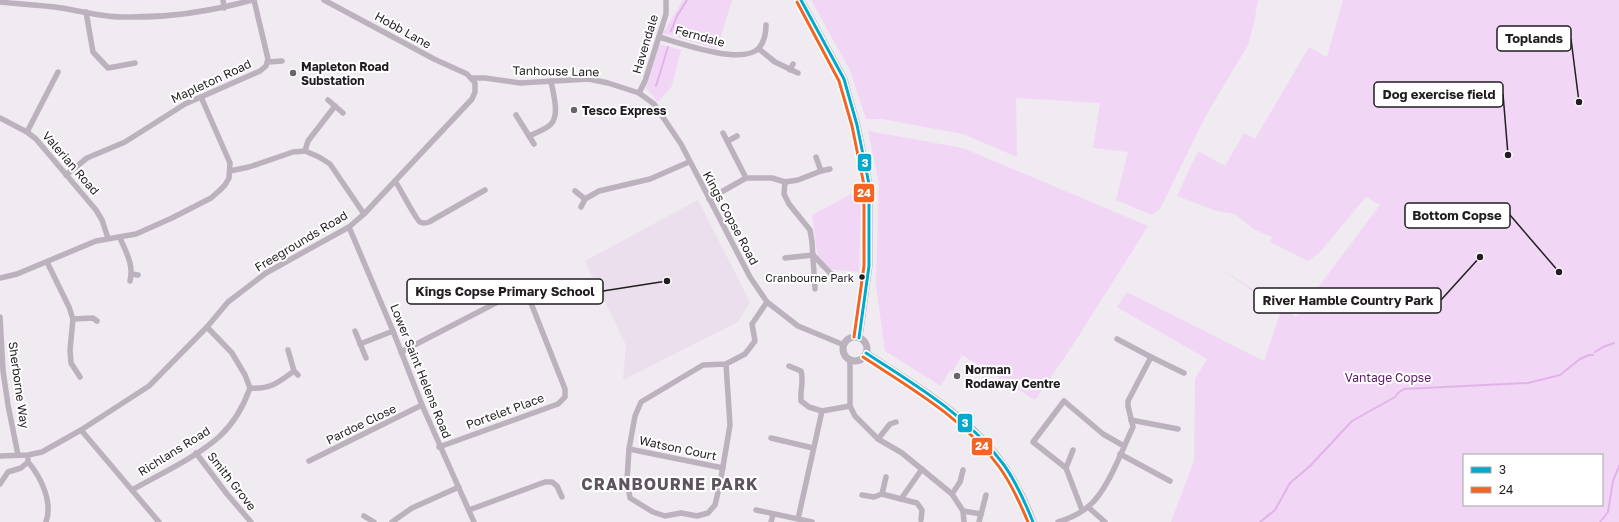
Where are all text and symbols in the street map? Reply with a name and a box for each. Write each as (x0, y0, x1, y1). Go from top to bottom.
street label: Hobb Lane (372, 8, 434, 52)
street label: Havendale (629, 12, 661, 76)
street label: Ferndale (673, 22, 727, 50)
callout: Toplands (1497, 26, 1571, 51)
text: Toplands (1505, 30, 1563, 46)
street label: Mapleton Road (168, 56, 254, 106)
place label: Mapleton Road Substation (301, 59, 389, 88)
street label: Tanhouse Lane (512, 63, 600, 79)
marker: Mapleton Road Substation (288, 68, 298, 78)
callout: Dog exercise field (1374, 82, 1503, 107)
text: Dog exercise field (1382, 86, 1496, 102)
place label: Tesco Express (582, 103, 667, 118)
marker: Tesco Express (569, 105, 579, 115)
street label: Valerian Road (39, 128, 103, 198)
line badge: 3 (857, 153, 872, 172)
text: 3 (862, 156, 869, 169)
street label: Kings Copse Road (700, 169, 762, 267)
line badge: 24 (853, 183, 875, 203)
text: 24 (857, 186, 871, 199)
callout: Bottom Copse (1405, 203, 1510, 228)
street label: Freegrounds Road (252, 207, 350, 275)
text: Bottom Copse (1412, 207, 1502, 223)
place label: Cranbourne Park (765, 271, 854, 284)
marker: Cranbourne Park (857, 272, 867, 282)
callout: Kings Copse Primary School (407, 279, 603, 304)
text: Kings Copse Primary School (415, 283, 595, 299)
callout: River Hamble Country Park (1254, 288, 1441, 313)
text: River Hamble Country Park (1262, 292, 1434, 308)
street label: Lower Saint Helens Road (387, 302, 455, 440)
street label: Sherborne Way (5, 341, 33, 430)
place label: Norman Rodaway Centre (965, 362, 1060, 391)
park label: Vantage Copse (1345, 370, 1431, 385)
marker: Norman Rodaway Centre (952, 371, 962, 381)
street label: Portelet Place (464, 390, 546, 432)
street label: Pardoe Close (324, 401, 398, 447)
line badge: 3 (957, 413, 973, 433)
text: 3 (962, 416, 969, 429)
street label: Richlans Road (135, 423, 213, 479)
street label: Watson Court (638, 432, 718, 464)
line badge: 24 (971, 437, 993, 456)
text: 24 (975, 439, 989, 452)
street label: Smith Grove (205, 449, 260, 513)
legend (1463, 454, 1603, 506)
text: 3 (1499, 462, 1506, 477)
district label: CRANBOURNE PARK (581, 474, 759, 494)
text: 24 (1499, 482, 1513, 497)

